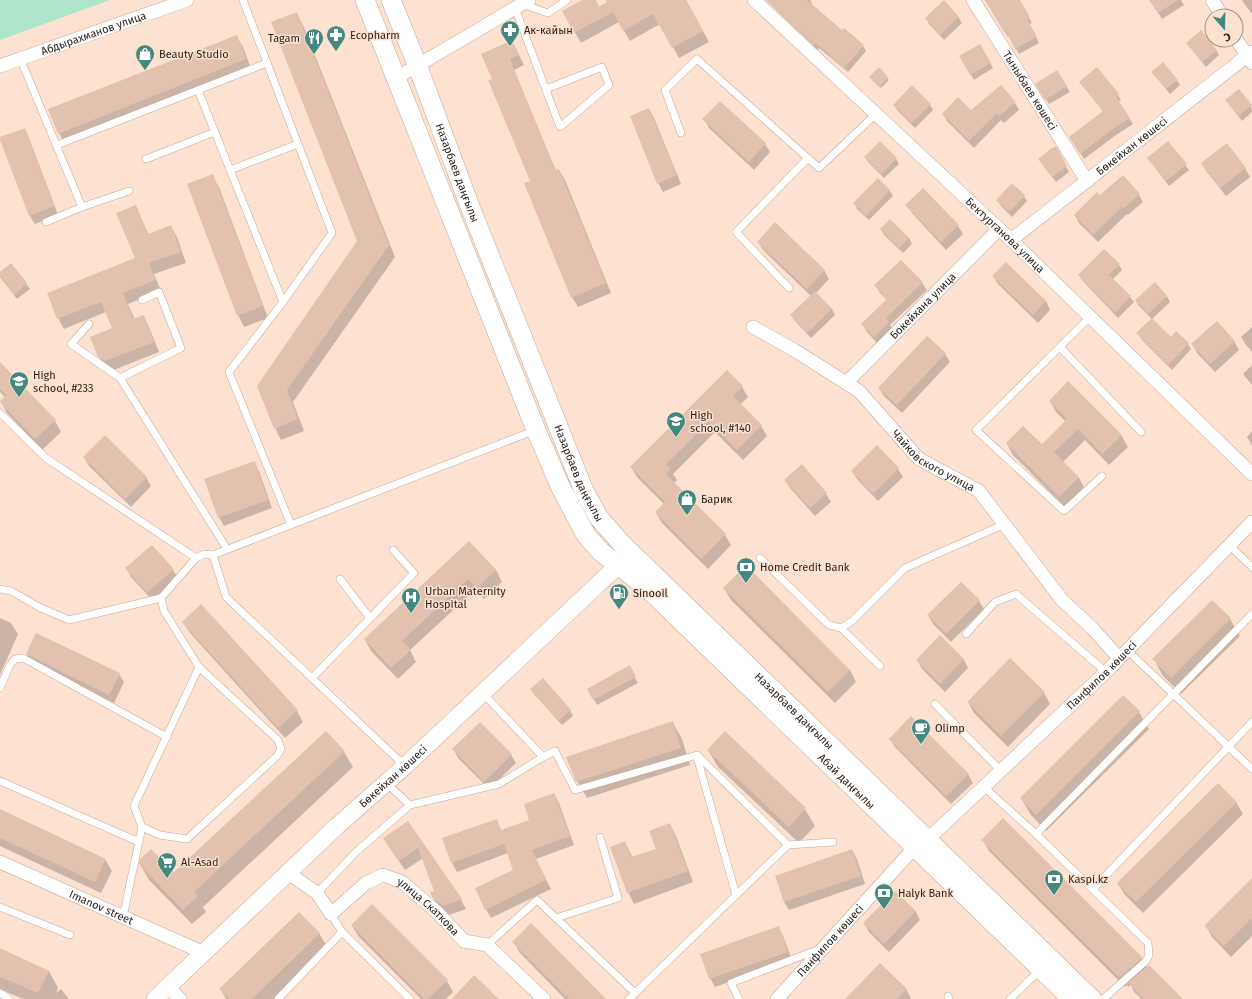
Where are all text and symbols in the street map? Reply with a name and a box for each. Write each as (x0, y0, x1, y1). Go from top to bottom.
street label: Абдырахманов улица (39, 8, 148, 58)
north arrow (1204, 8, 1244, 48)
pharmacy icon: Ак-кайын (499, 19, 521, 47)
pharmacy icon: Ecopharm (325, 24, 347, 52)
place label: Ак-кайын (524, 24, 573, 37)
restaurant icon: Tagam (303, 27, 325, 55)
place label: Ecopharm (350, 29, 400, 42)
text: С (1221, 30, 1232, 44)
place label: Tagam (268, 32, 300, 45)
shop icon: Beauty Studio (134, 43, 156, 71)
place label: Beauty Studio (159, 48, 229, 61)
street label: Тыныбаев көшесі (1000, 49, 1060, 132)
street label: Бөкейхан көшесі (1093, 114, 1170, 178)
street label: Назарбаев даңғылы (433, 121, 482, 224)
street label: Бектурганова улица (963, 195, 1047, 276)
street label: Бокейхана улица (887, 270, 959, 342)
place label: High school, #233 (33, 369, 94, 395)
school or university icon: High school, #233 (8, 370, 30, 398)
place label: High school, #140 (690, 409, 751, 435)
school or university icon: High school, #140 (665, 410, 687, 438)
street label: Назарбаев даңғылы (552, 423, 606, 524)
street label: Чайковского улица (889, 427, 977, 494)
shop icon: Барик (676, 488, 698, 516)
place label: Барик (701, 493, 732, 506)
bank icon: Home Credit Bank (735, 556, 757, 584)
place label: Home Credit Bank (760, 561, 850, 574)
fuel station icon: Sinooil (608, 582, 630, 610)
place label: Urban Maternity Hospital (425, 585, 506, 611)
hospital icon: Urban Maternity Hospital (400, 586, 422, 614)
place label: Sinooil (633, 587, 668, 600)
street label: Панфилов көшесі (1064, 638, 1139, 712)
street label: Назарбаев даңғылы (752, 670, 836, 752)
cafe icon: Olimp (910, 717, 932, 745)
place label: Olimp (935, 722, 965, 735)
street label: Бөкейхан көшесі (356, 742, 430, 810)
street label: Абай даңғылы (816, 751, 878, 811)
supermarket icon: Al-Asad (156, 851, 178, 879)
place label: Al-Asad (181, 856, 219, 869)
bank icon: Kaspi.kz (1043, 868, 1065, 896)
place label: Kaspi.kz (1068, 873, 1108, 886)
street label: улица Скаткова (396, 874, 462, 938)
bank icon: Halyk Bank (873, 882, 895, 910)
street label: Imanov street (67, 887, 135, 927)
place label: Halyk Bank (898, 887, 954, 900)
street label: Панфилов көшесі (794, 902, 866, 979)

